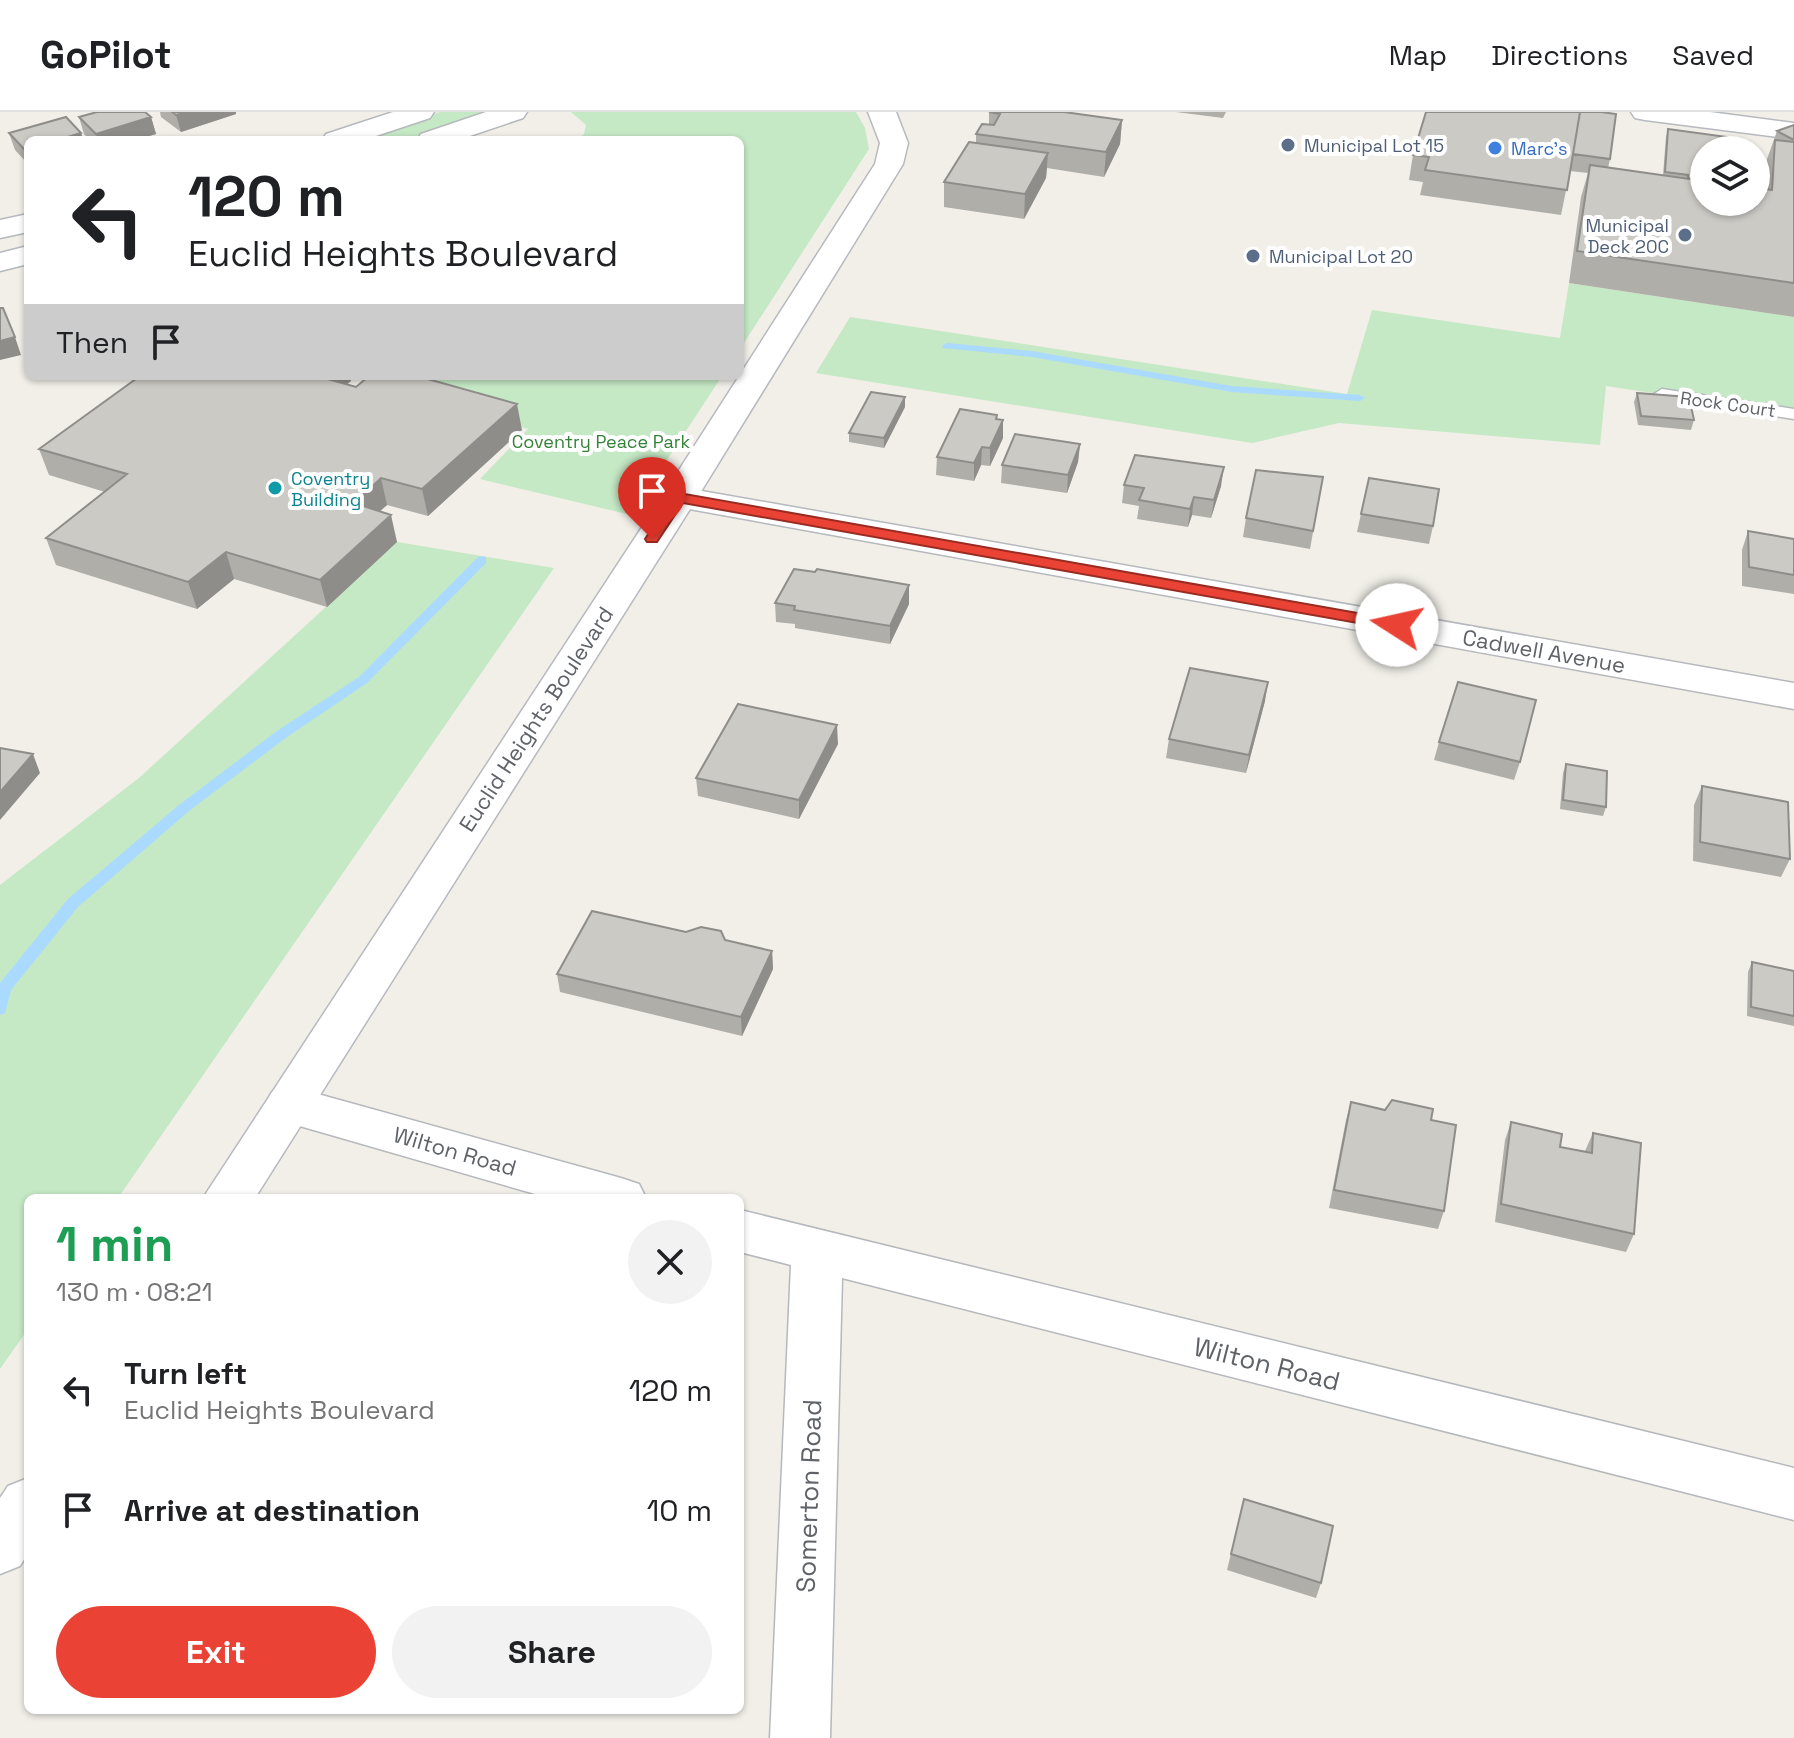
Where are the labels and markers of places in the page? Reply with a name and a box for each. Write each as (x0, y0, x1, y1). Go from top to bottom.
place label: Municipal Lot 15 (1304, 134, 1444, 157)
marker: Municipal Lot 15 (1279, 136, 1297, 154)
place label: Marc's (1511, 137, 1568, 160)
marker: Marc's (1486, 139, 1504, 157)
place label: Municipal Deck 20C (1585, 214, 1669, 258)
marker: Municipal Deck 20C (1676, 226, 1694, 244)
place label: Municipal Lot 20 (1269, 245, 1413, 268)
marker: Municipal Lot 20 (1244, 247, 1262, 265)
pin (618, 457, 686, 539)
place label: Coventry Building (291, 467, 370, 511)
marker: Coventry Building (266, 479, 284, 497)

